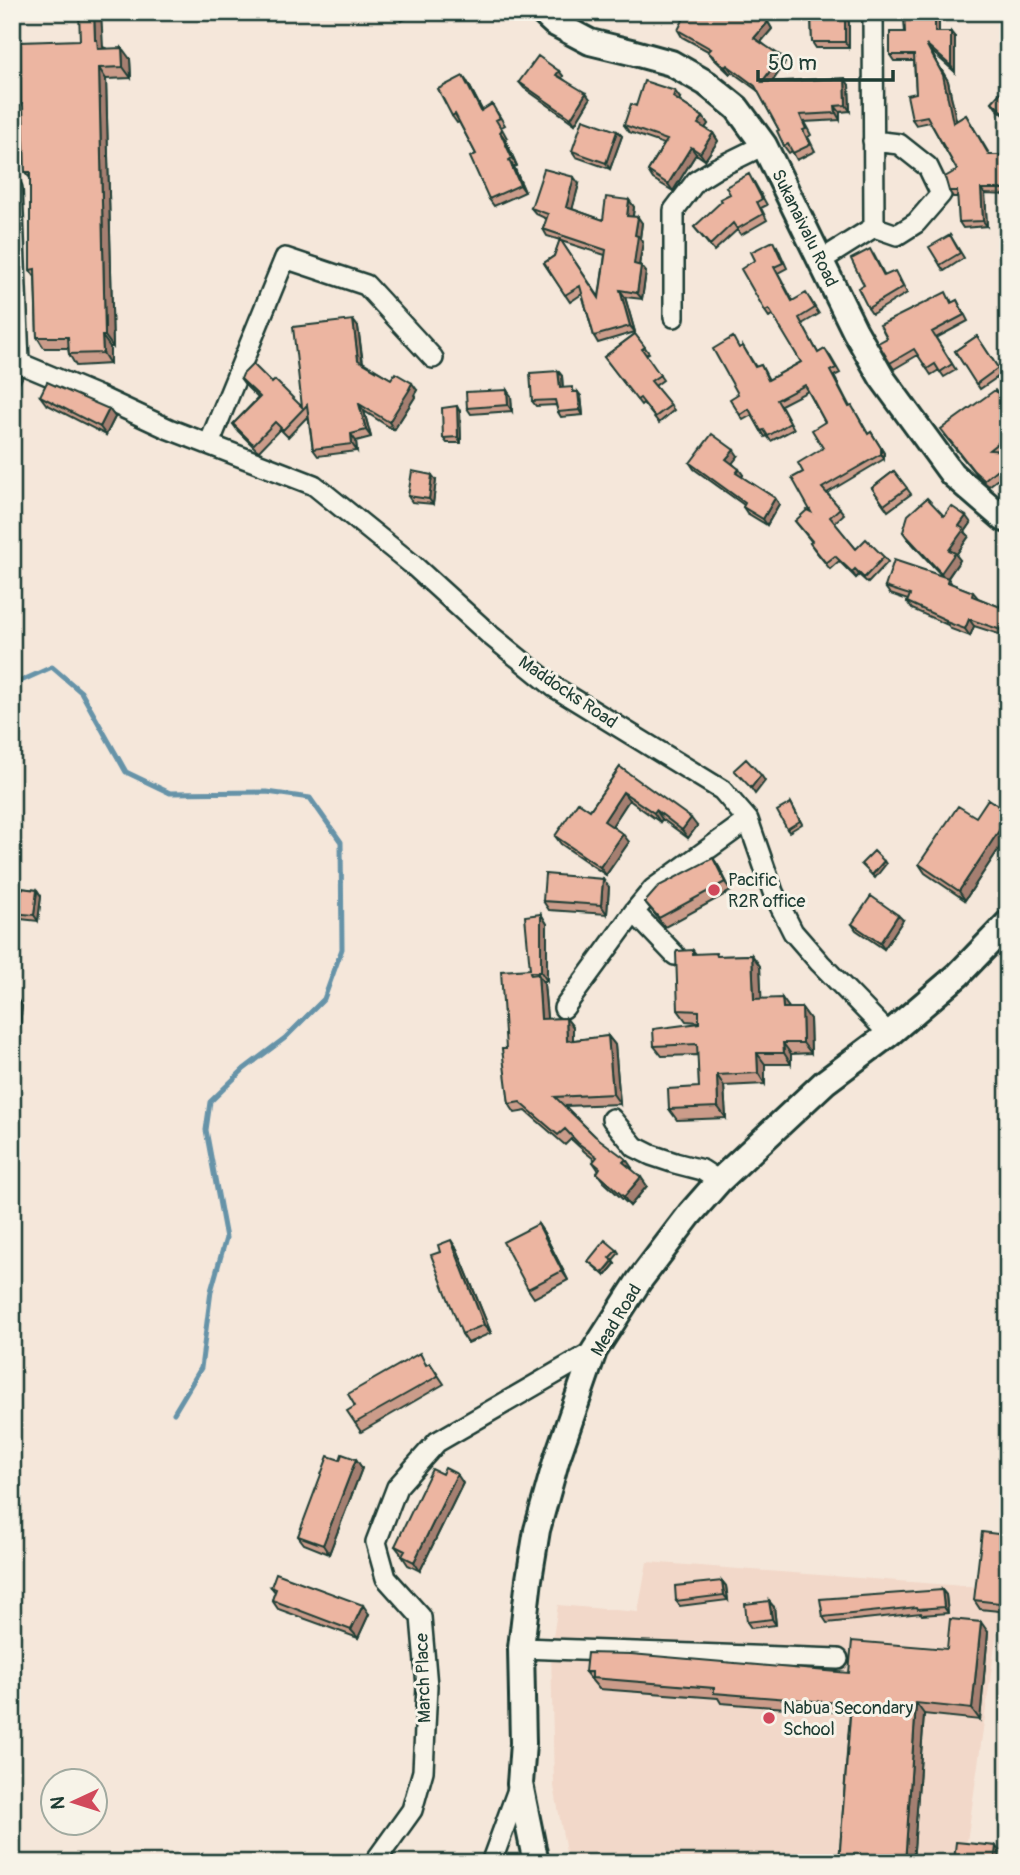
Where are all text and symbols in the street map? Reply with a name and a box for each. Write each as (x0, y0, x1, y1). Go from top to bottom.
scale bar (758, 38, 892, 82)
text: 50 m (768, 50, 817, 77)
street label: Sukanaivalu Road (766, 166, 843, 291)
street label: Maddocks Road (514, 651, 621, 734)
place label: Pacific R2R office (728, 869, 806, 913)
marker: Pacific R2R office (706, 882, 722, 898)
street label: Mead Road (586, 1280, 647, 1361)
street label: March Place (410, 1633, 437, 1723)
place label: Nabua Secondary School (783, 1697, 914, 1741)
marker: Nabua Secondary School (761, 1710, 777, 1726)
north arrow (38, 1766, 108, 1836)
text: N (46, 1796, 70, 1810)

